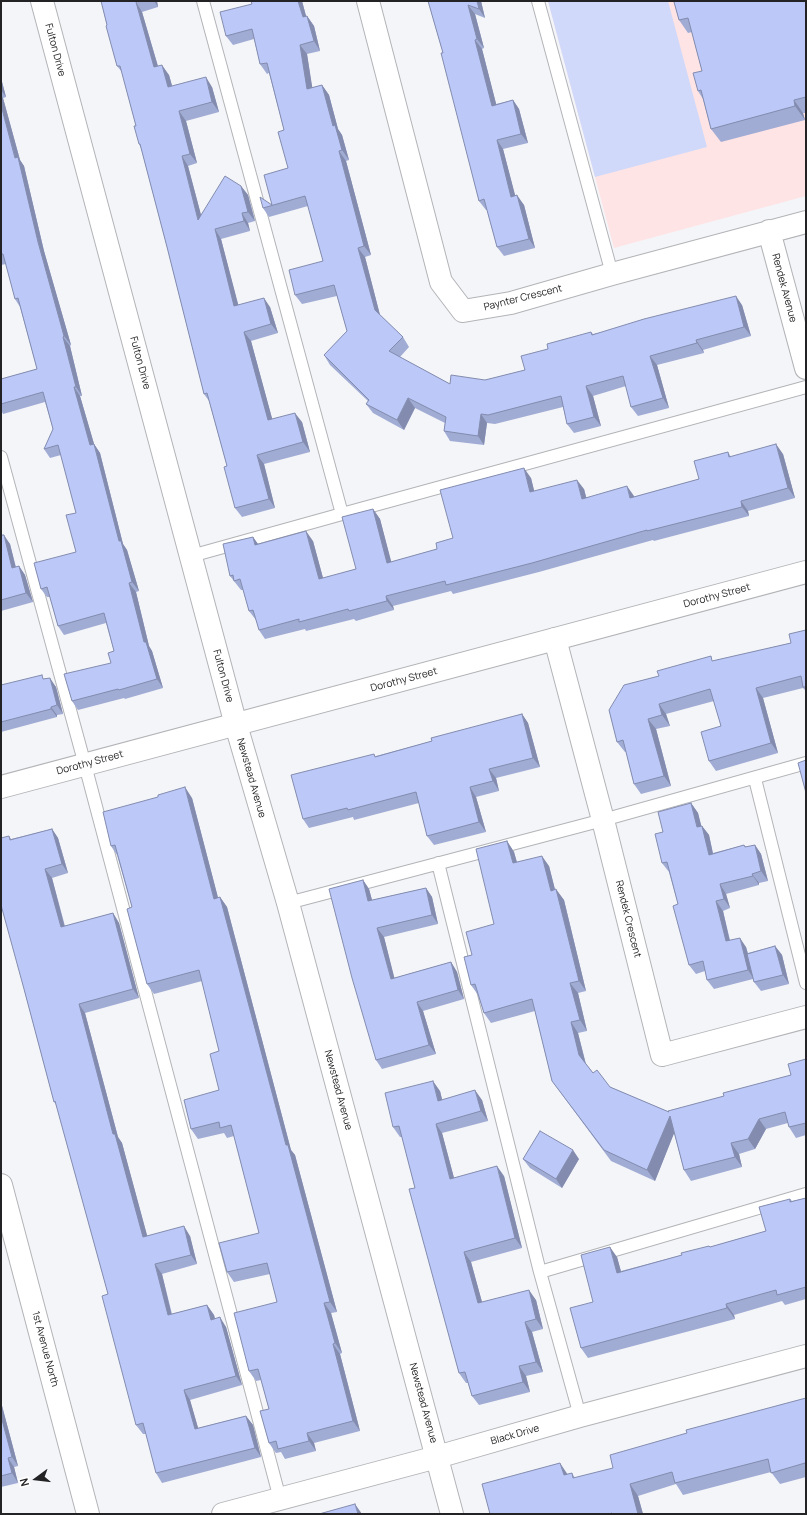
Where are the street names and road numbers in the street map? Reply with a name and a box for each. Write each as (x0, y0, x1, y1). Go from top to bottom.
street label: Fulton Drive (42, 22, 68, 78)
street label: Rendek Avenue (769, 252, 799, 324)
street label: Paynter Crescent (483, 282, 563, 314)
street label: Fulton Drive (127, 335, 153, 391)
street label: Dorothy Street (682, 581, 752, 611)
street label: Fulton Drive (210, 648, 236, 704)
street label: Dorothy Street (369, 665, 439, 695)
street label: Newstead Avenue (234, 737, 268, 819)
street label: Dorothy Street (55, 748, 125, 778)
street label: Rendek Crescent (613, 879, 643, 959)
street label: Newstead Avenue (322, 1049, 354, 1131)
street label: 1st Avenue North (29, 1310, 61, 1388)
street label: Newstead Avenue (407, 1362, 439, 1444)
street label: Black Drive (489, 1422, 541, 1448)

